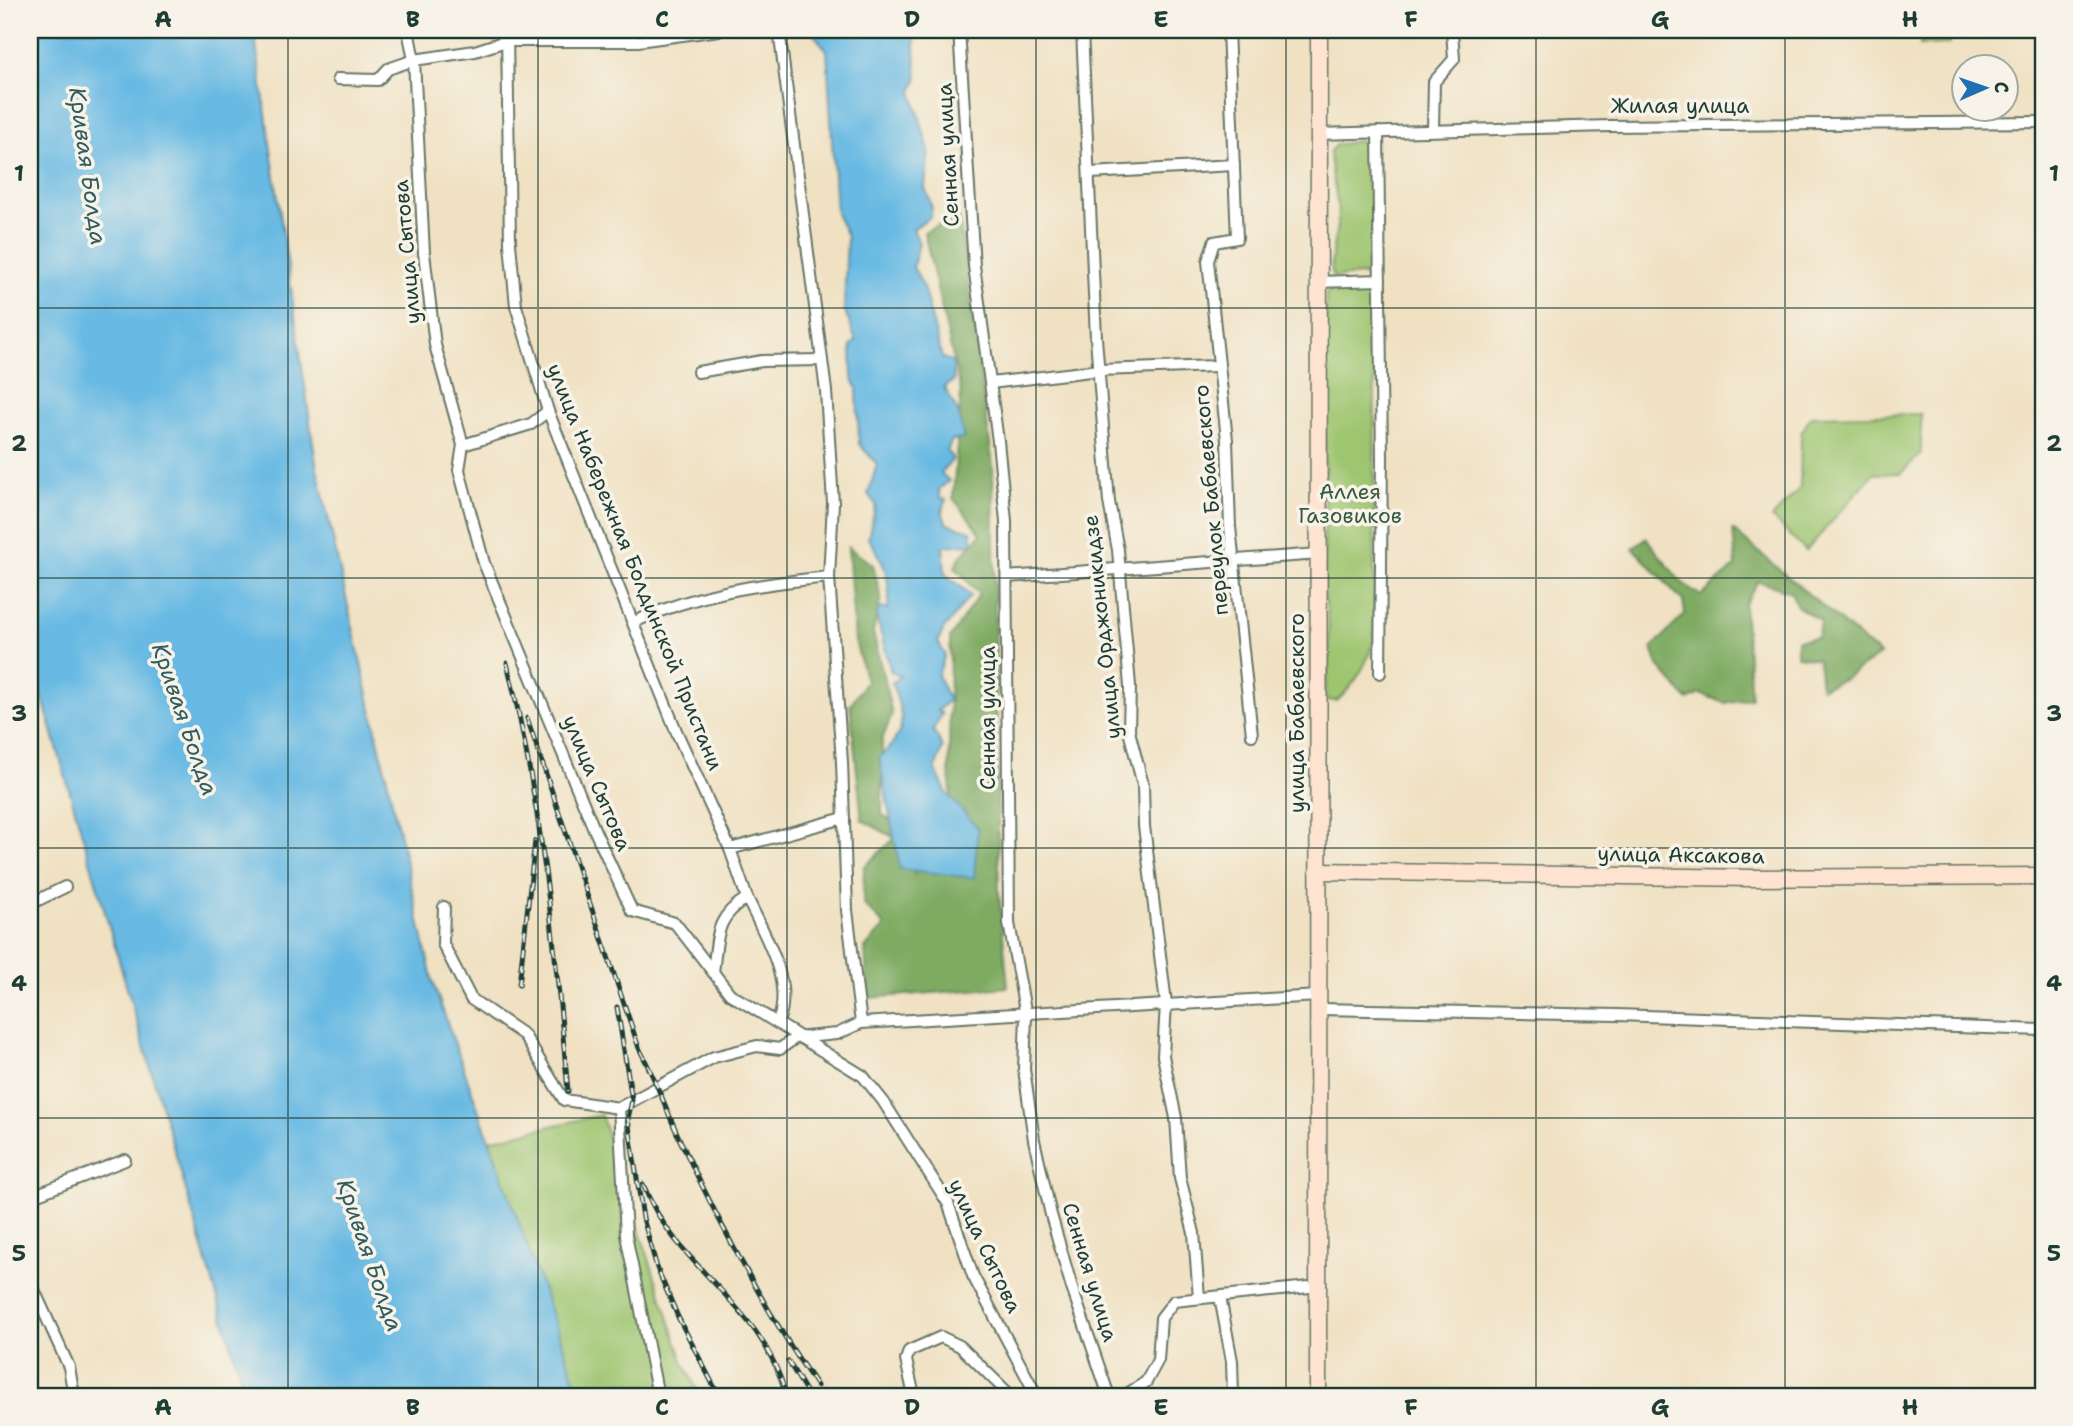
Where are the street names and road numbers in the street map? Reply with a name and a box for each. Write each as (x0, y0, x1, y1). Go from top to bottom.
street label: Сенная улица (930, 82, 966, 228)
street label: Жилая улица (1611, 92, 1749, 120)
street label: улица Сытова (387, 179, 427, 325)
street label: улица Набережная Болдинской Пристани (540, 359, 730, 775)
street label: переулок Бабаевского (1187, 383, 1235, 617)
street label: улица Орджоникидзе (1076, 514, 1128, 740)
street label: улица Бабаевского (1283, 613, 1311, 813)
street label: Сенная улица (974, 646, 1002, 790)
street label: улица Сытова (556, 711, 638, 855)
street label: улица Аксакова (1597, 840, 1765, 870)
street label: улица Сытова (942, 1174, 1028, 1318)
street label: Сенная улица (1056, 1199, 1124, 1345)

